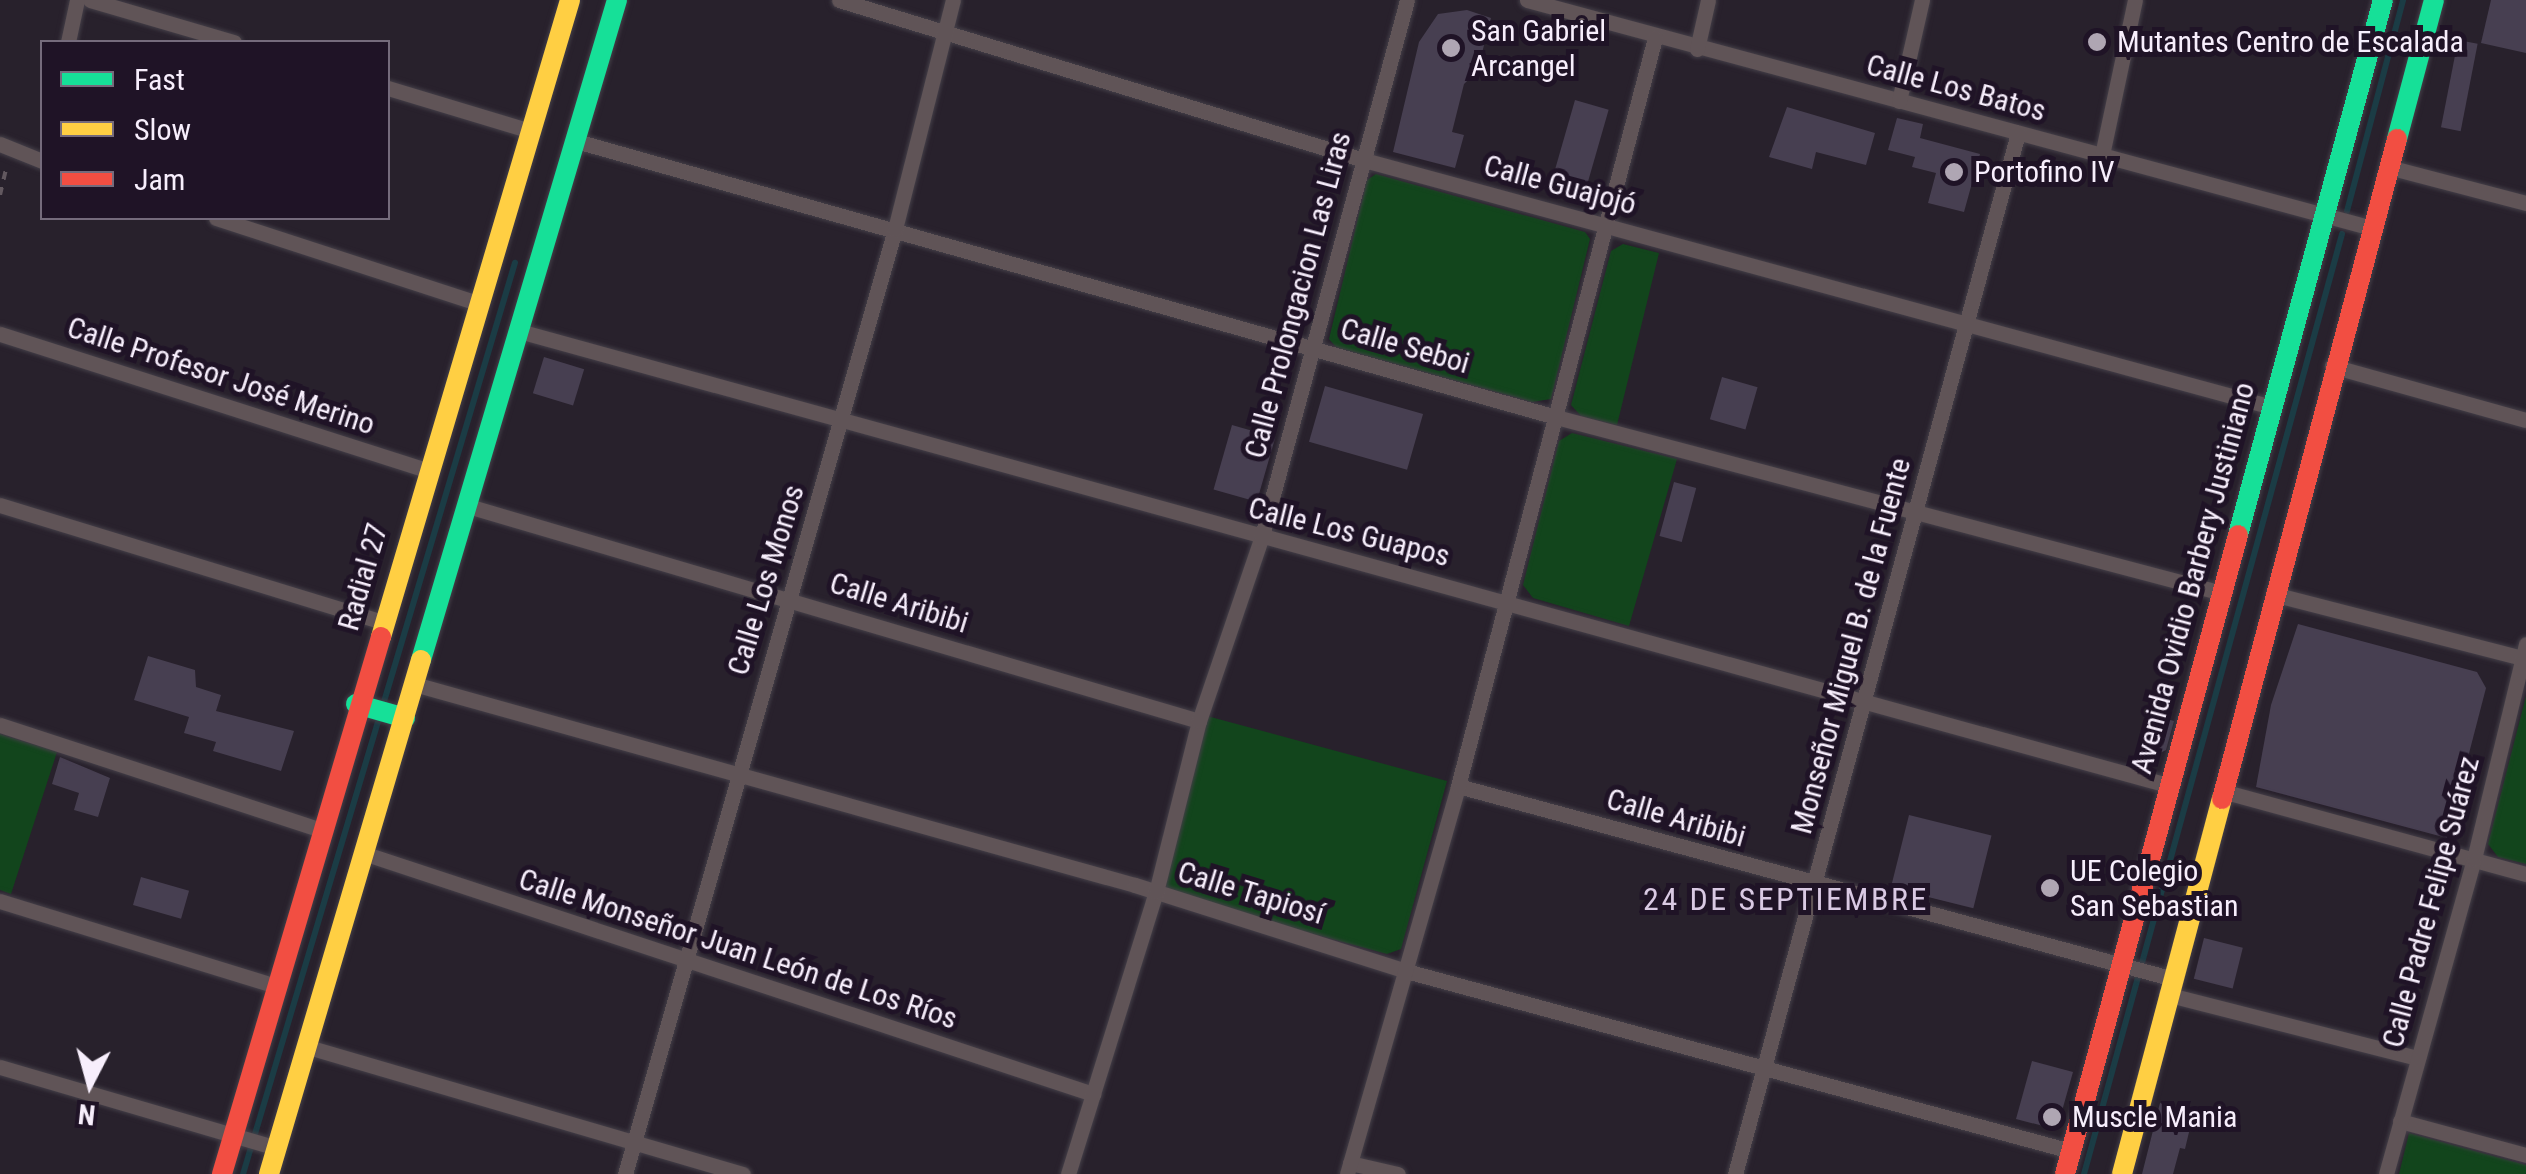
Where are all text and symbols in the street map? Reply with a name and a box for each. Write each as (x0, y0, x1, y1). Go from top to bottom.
place label: San Gabriel Arcangel (1471, 13, 1606, 84)
place label: Mutantes Centro de Escalada (2117, 24, 2464, 60)
marker: Mutantes Centro de Escalada (2086, 31, 2108, 53)
marker: San Gabriel Arcangel (1440, 37, 1462, 59)
legend (40, 40, 390, 220)
street label: Calle Los Batos (1862, 47, 2050, 129)
text: Fast (134, 62, 185, 97)
text: Slow (134, 112, 191, 147)
street label: Calle Prolongacion Las Liras (1237, 128, 1359, 462)
street label: Calle Guajojó (1480, 147, 1640, 223)
place label: Portofino IV (1974, 154, 2115, 190)
marker: Portofino IV (1943, 161, 1965, 183)
text: Jam (134, 162, 185, 197)
street label: Calle Profesor José Merino (63, 309, 379, 443)
street label: Calle Seboi (1336, 310, 1474, 382)
street label: Avenida Ovidio Barbery Justiniano (2123, 378, 2263, 778)
street label: Monseñor Miguel B. de la Fuente (1783, 454, 1919, 838)
street label: Calle Los Monos (720, 481, 812, 679)
street label: Calle Los Guapos (1245, 490, 1453, 574)
street label: Radial 27 (331, 519, 395, 635)
street label: Calle Aribibi (825, 565, 973, 641)
street label: Calle Padre Felipe Suárez (2375, 753, 2487, 1051)
street label: Calle Aribibi (1602, 781, 1750, 855)
place label: UE Colegio San Sebastian (2070, 853, 2238, 924)
street label: Calle Tapiosí (1173, 854, 1329, 932)
street label: Calle Monseñor Juan León de Los Ríos (514, 861, 962, 1037)
marker: UE Colegio San Sebastian (2039, 877, 2061, 899)
district label: 24 DE SEPTIEMBRE (1643, 880, 1929, 918)
north arrow (40, 1034, 140, 1134)
text: N (77, 1097, 97, 1132)
place label: Muscle Mania (2072, 1099, 2237, 1135)
marker: Muscle Mania (2041, 1106, 2063, 1128)

